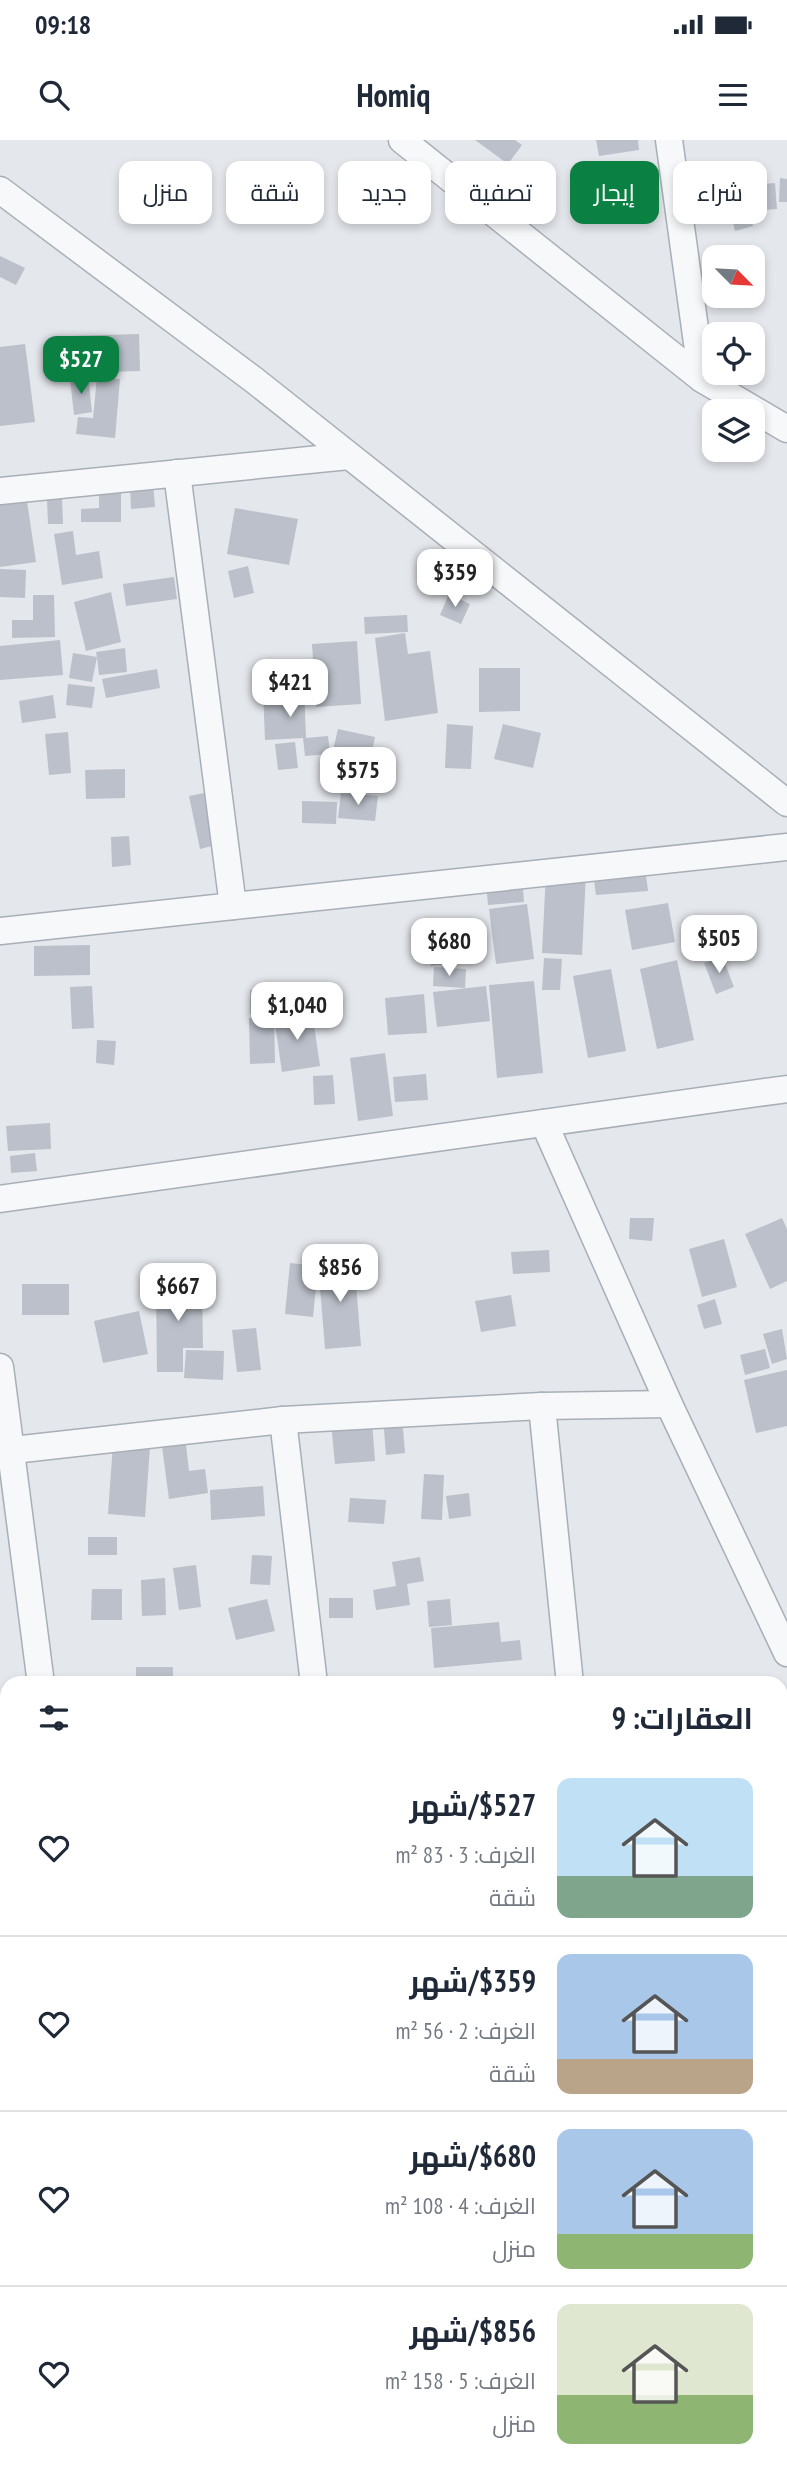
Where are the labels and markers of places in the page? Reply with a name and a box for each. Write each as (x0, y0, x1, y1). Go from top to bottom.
pin: $527 (40, 336, 122, 396)
pin: $359 (414, 550, 496, 609)
pin: $421 (249, 660, 331, 719)
pin: $575 (317, 748, 399, 807)
pin: $505 (678, 916, 760, 975)
pin: $680 (408, 918, 490, 978)
pin: $1,040 (240, 982, 354, 1042)
pin: $856 (299, 1244, 381, 1304)
pin: $667 (137, 1264, 219, 1323)

